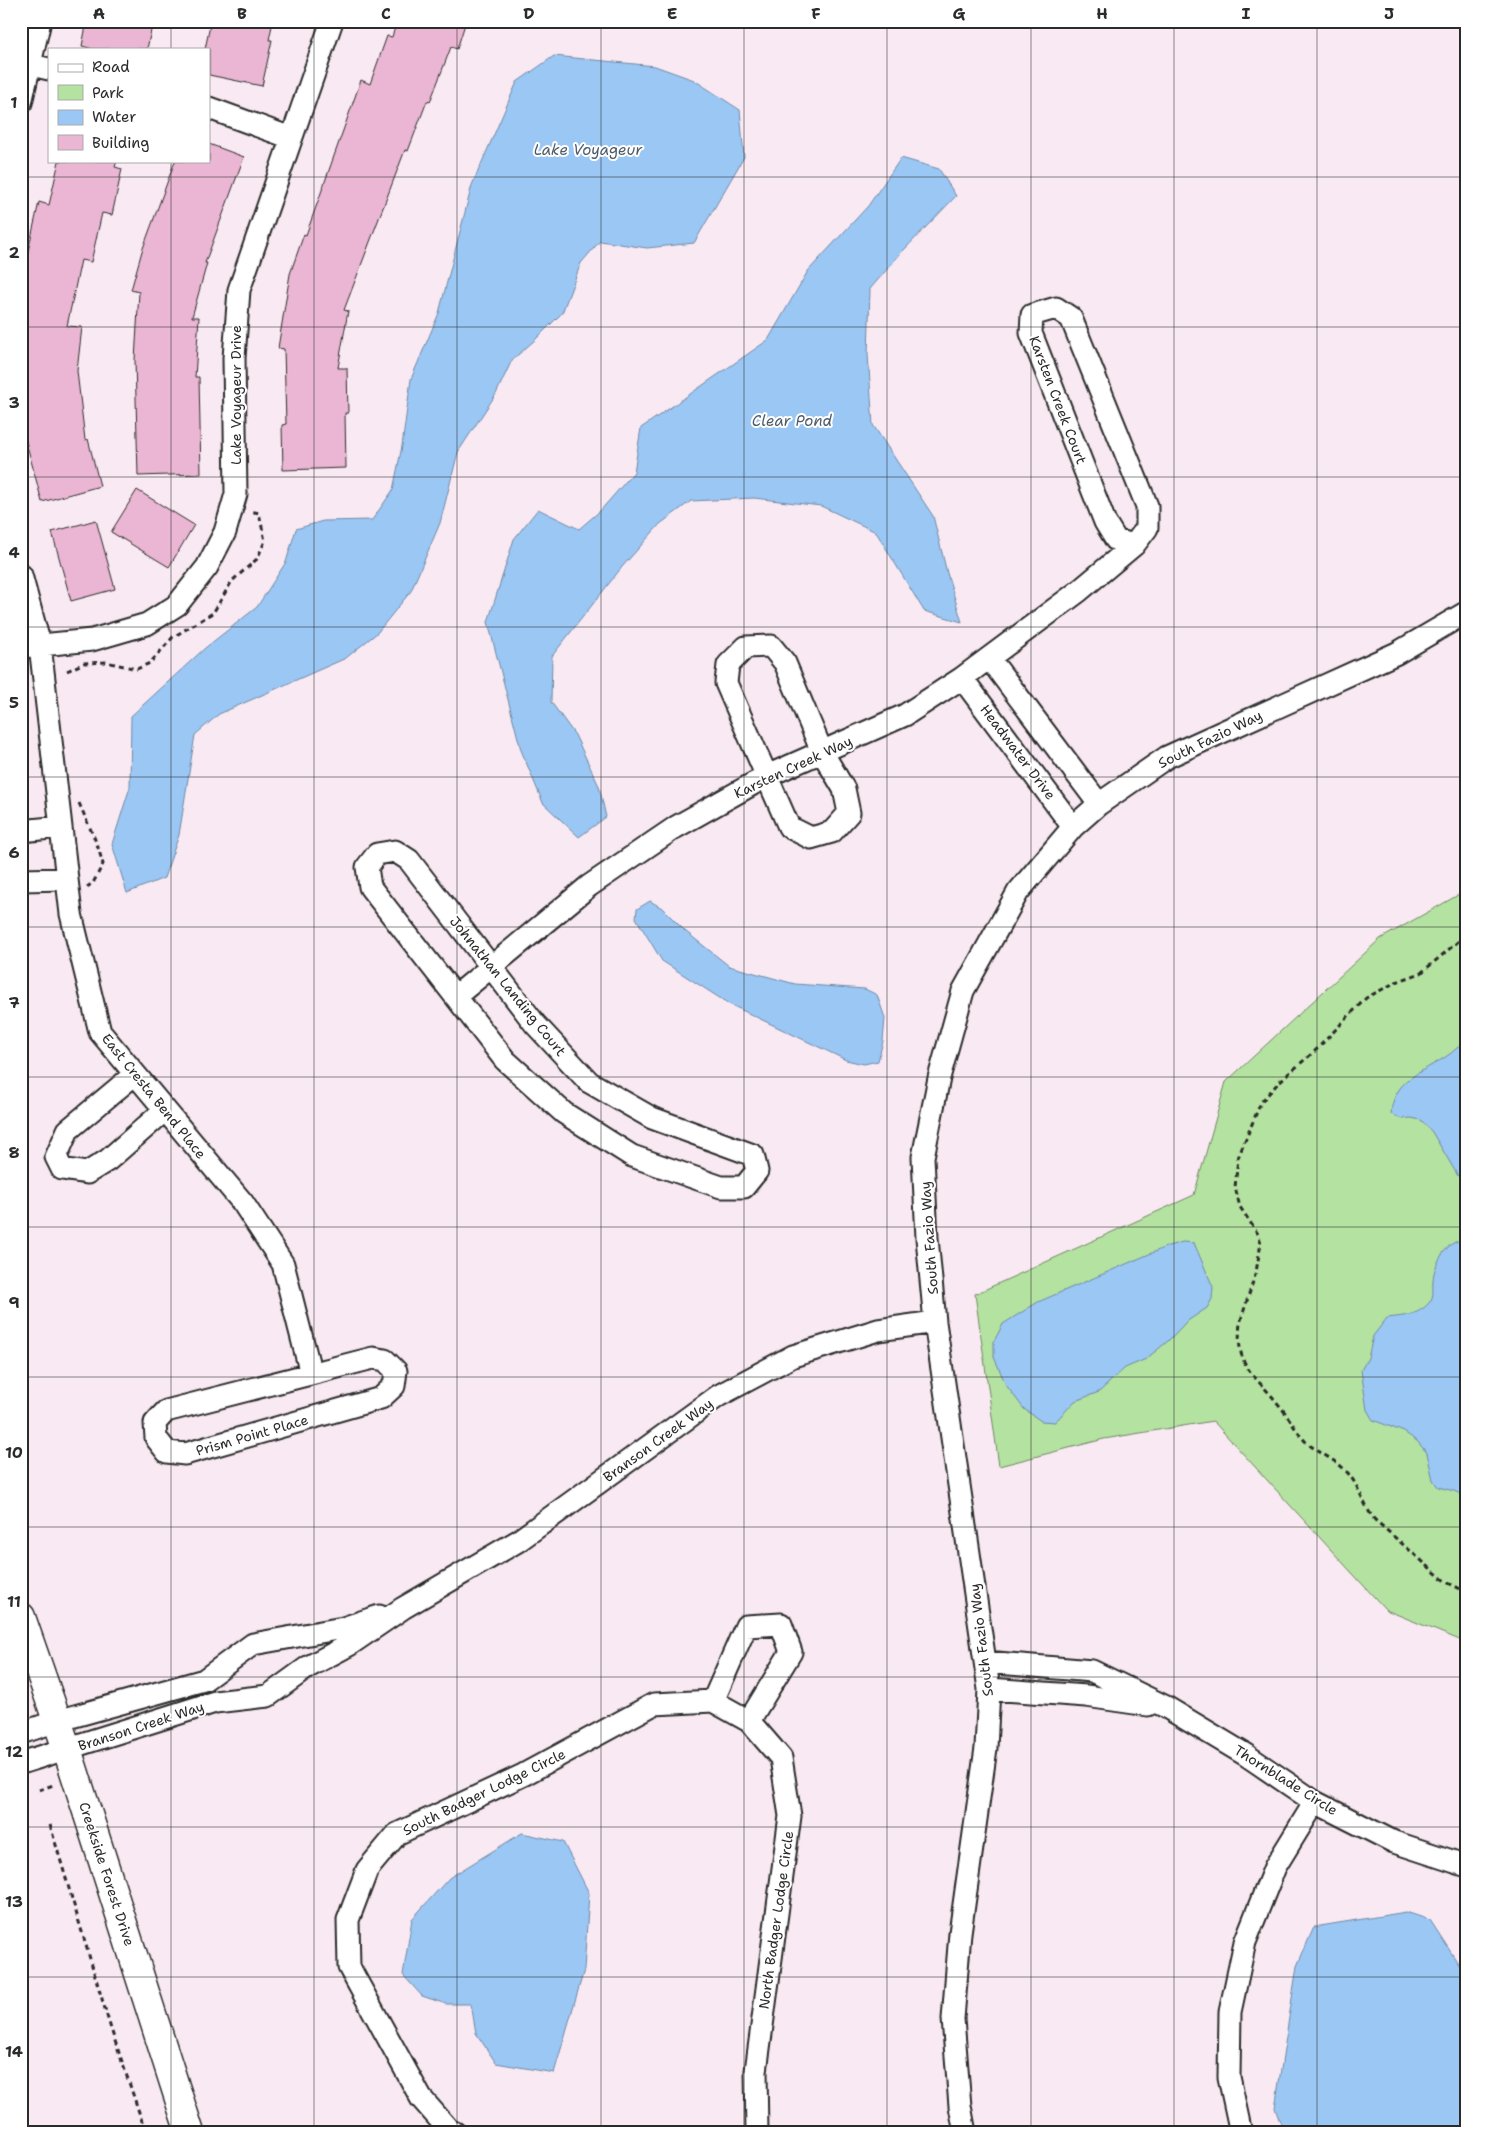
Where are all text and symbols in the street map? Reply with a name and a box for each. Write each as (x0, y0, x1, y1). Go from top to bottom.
text: A (93, 3, 105, 24)
text: B (237, 3, 247, 24)
text: C (381, 3, 391, 24)
text: D (523, 3, 535, 24)
text: E (667, 3, 677, 24)
text: F (811, 3, 821, 24)
text: G (953, 3, 966, 24)
text: H (1096, 3, 1108, 24)
text: I (1242, 3, 1251, 24)
text: J (1384, 3, 1394, 24)
legend (48, 48, 210, 162)
text: Road (92, 57, 130, 77)
text: Park (92, 83, 124, 103)
text: 1 (10, 92, 18, 113)
text: Water (92, 107, 136, 127)
text: Building (92, 133, 149, 153)
water label: Lake Voyageur (534, 140, 643, 160)
text: 2 (8, 242, 20, 263)
street label: Lake Voyageur Drive (227, 325, 245, 465)
street label: Karsten Creek Court (1025, 333, 1091, 467)
text: 3 (8, 392, 20, 413)
water label: Clear Pond (752, 411, 833, 431)
text: 4 (8, 542, 20, 563)
text: 5 (9, 692, 19, 713)
street label: Headwater Drive (976, 701, 1060, 803)
street label: South Fazio Way (1155, 706, 1265, 772)
street label: Karsten Creek Way (731, 732, 855, 802)
text: 6 (8, 842, 20, 863)
street label: Johnathan Landing Court (446, 912, 570, 1060)
text: 7 (8, 992, 20, 1013)
street label: East Cresta Bend Place (98, 1030, 210, 1162)
text: 8 (8, 1142, 20, 1163)
street label: South Fazio Way (916, 1181, 942, 1295)
text: 9 (8, 1292, 20, 1313)
street label: Branson Creek Way (600, 1394, 716, 1486)
street label: Prism Point Place (194, 1410, 310, 1460)
text: 10 (5, 1442, 23, 1463)
street label: South Fazio Way (965, 1582, 997, 1698)
text: 11 (7, 1591, 21, 1612)
street label: Branson Creek Way (76, 1697, 206, 1755)
text: 12 (5, 1741, 23, 1762)
street label: Thornblade Circle (1231, 1741, 1341, 1819)
street label: South Badger Lodge Circle (400, 1745, 568, 1839)
street label: Creekside Forest Drive (75, 1800, 139, 1948)
street label: North Badger Lodge Circle (755, 1830, 797, 2010)
text: 13 (5, 1891, 23, 1912)
text: 14 (5, 2041, 23, 2062)

